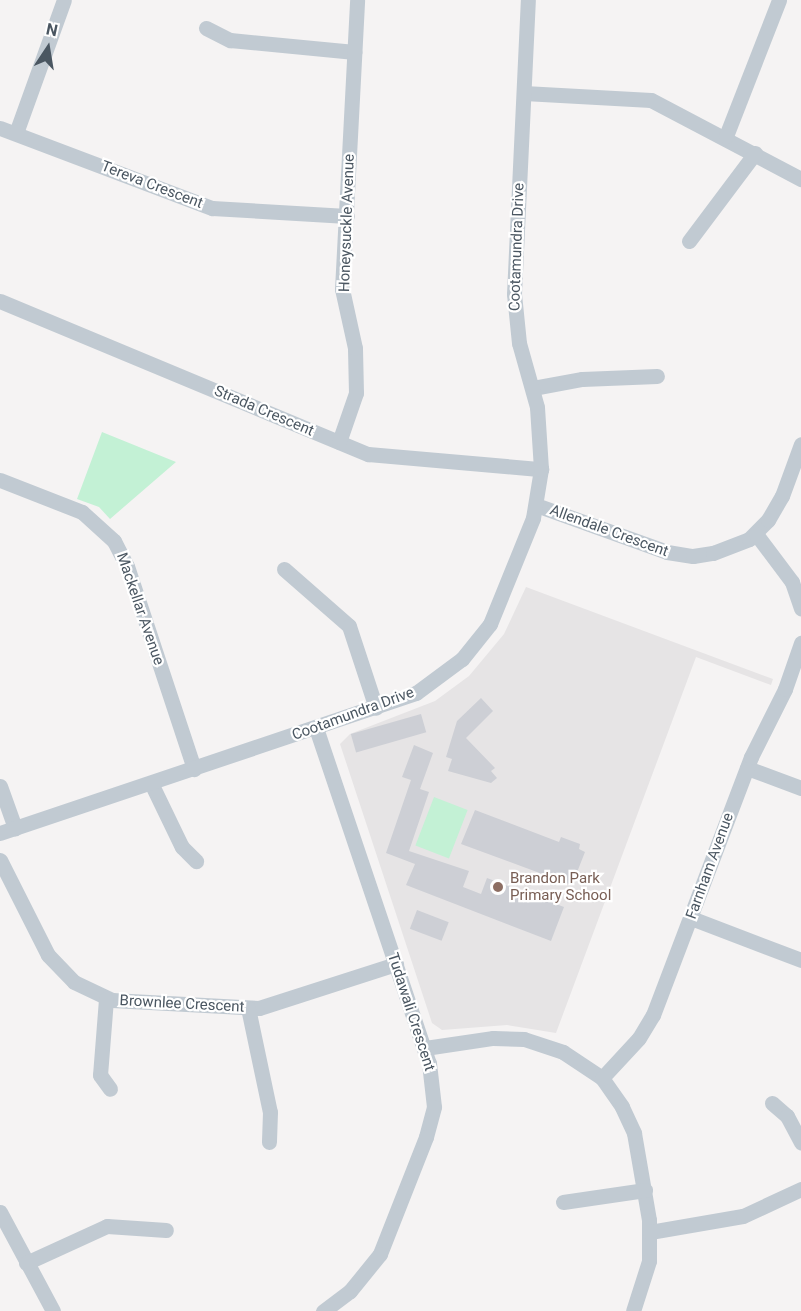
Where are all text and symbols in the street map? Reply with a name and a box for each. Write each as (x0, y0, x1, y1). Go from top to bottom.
north arrow (18, 18, 78, 78)
text: N (44, 19, 59, 40)
street label: Honeysuckle Avenue (336, 154, 358, 292)
street label: Tereva Crescent (99, 157, 205, 213)
street label: Cootamundra Drive (506, 182, 528, 312)
street label: Strada Crescent (211, 382, 317, 440)
street label: Allendale Crescent (547, 501, 671, 561)
street label: Mackellar Avenue (112, 550, 168, 668)
street label: Cootamundra Drive (290, 684, 416, 744)
street label: Farnham Avenue (682, 810, 738, 922)
place label: Brandon Park Primary School (510, 869, 611, 904)
marker: Brandon Park Primary School (491, 880, 505, 894)
street label: Tudawali Crescent (383, 951, 439, 1073)
street label: Brownlee Crescent (119, 992, 245, 1016)

